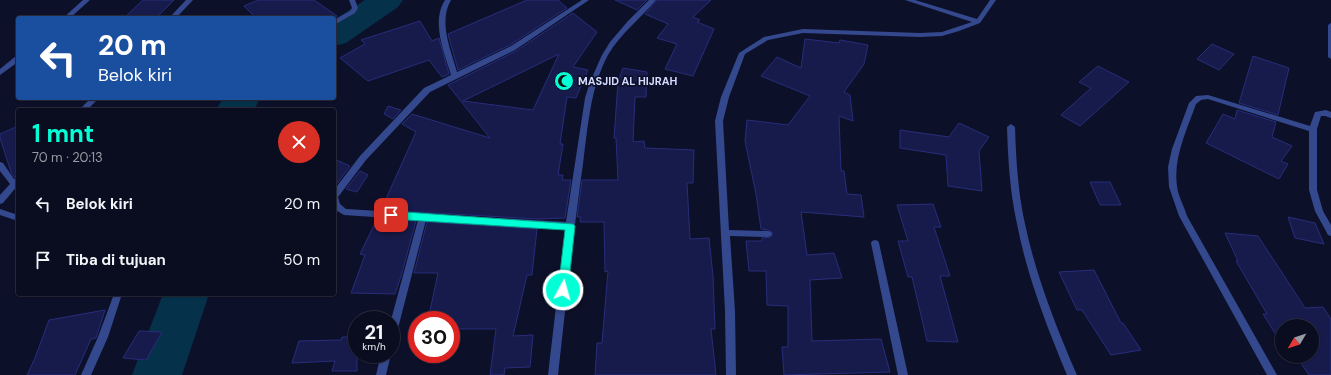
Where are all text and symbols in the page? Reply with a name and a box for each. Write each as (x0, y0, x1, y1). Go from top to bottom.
text: 20 m (98, 27, 167, 64)
icon: left (32, 32, 84, 84)
text: Belok kiri (98, 63, 172, 87)
mosque icon: MASJID AL HIJRAH (553, 70, 575, 92)
place label: MASJID AL HIJRAH (578, 74, 678, 88)
text: 1 mnt (32, 118, 94, 149)
button: close (278, 121, 320, 163)
text: 70 m · 20:13 (32, 149, 103, 166)
icon: left (32, 193, 54, 215)
text: Belok kiri (66, 194, 133, 214)
text: 20 m (284, 194, 320, 214)
pin (374, 198, 408, 232)
icon: arrive (380, 204, 402, 226)
icon: arrive (32, 249, 54, 271)
text: Tiba di tujuan (66, 250, 166, 270)
text: 50 m (283, 250, 320, 270)
position arrow (542, 269, 584, 311)
speed limit sign: 30 (408, 311, 460, 363)
text: 21 (365, 319, 383, 345)
north arrow (1275, 319, 1319, 363)
map controls (1275, 319, 1319, 363)
text: km/h (362, 340, 386, 353)

